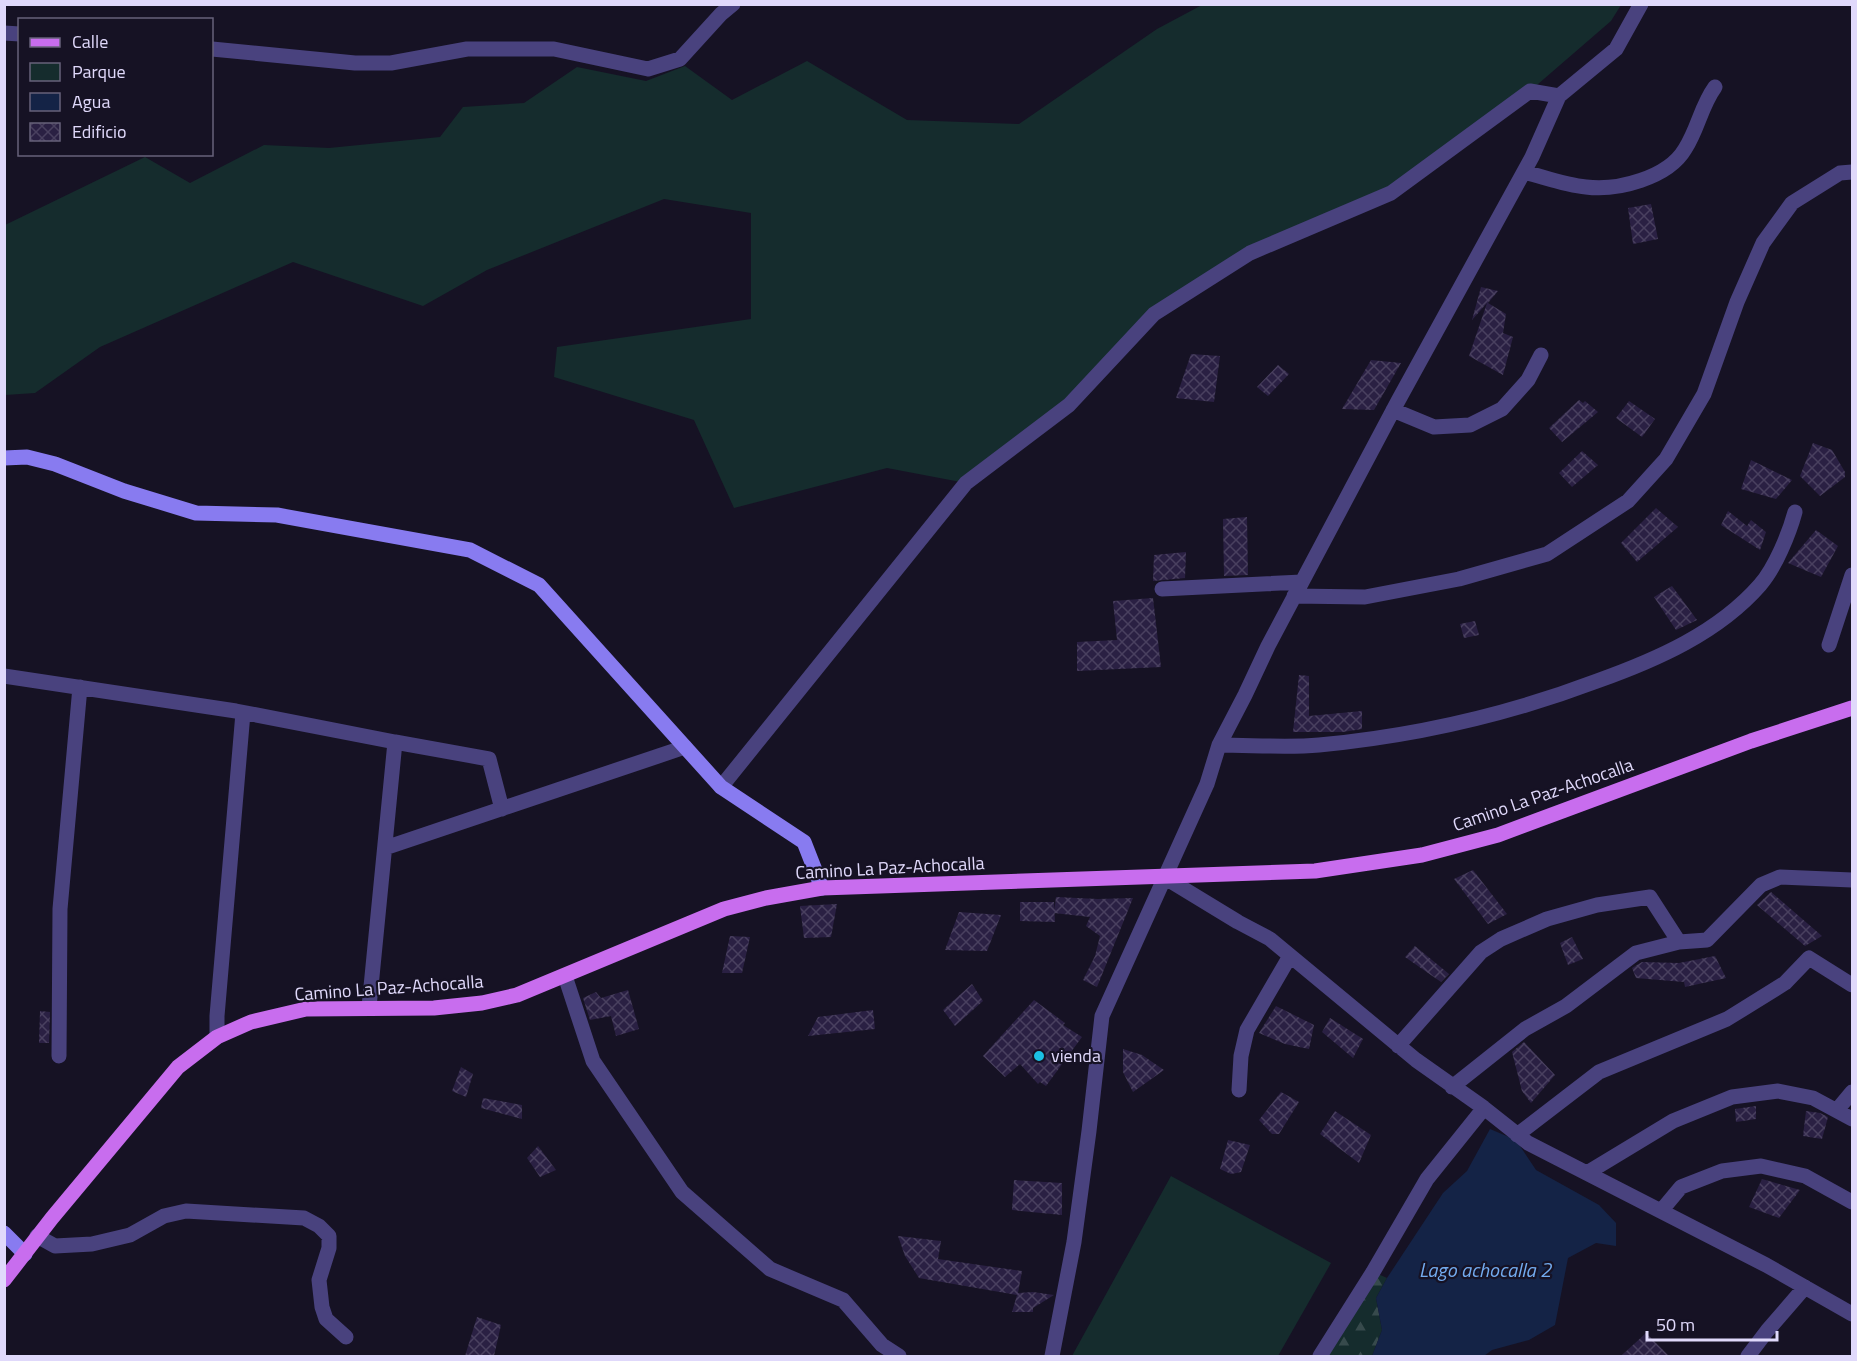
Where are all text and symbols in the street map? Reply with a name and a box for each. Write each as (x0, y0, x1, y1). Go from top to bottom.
legend (18, 18, 213, 156)
text: Calle (72, 28, 108, 55)
text: Parque (72, 58, 126, 85)
text: Agua (72, 88, 110, 115)
text: Edificio (72, 118, 126, 145)
street label: Camino La Paz-Achocalla (1449, 751, 1637, 838)
street label: Camino La Paz-Achocalla (795, 849, 985, 886)
street label: Camino La Paz-Achocalla (294, 967, 484, 1008)
place label: vienda (1051, 1042, 1101, 1069)
marker: vienda (1032, 1049, 1046, 1063)
water label: Lago achocalla 2 (1419, 1254, 1552, 1285)
scale bar (1647, 1304, 1778, 1342)
text: 50 m (1656, 1311, 1695, 1338)

